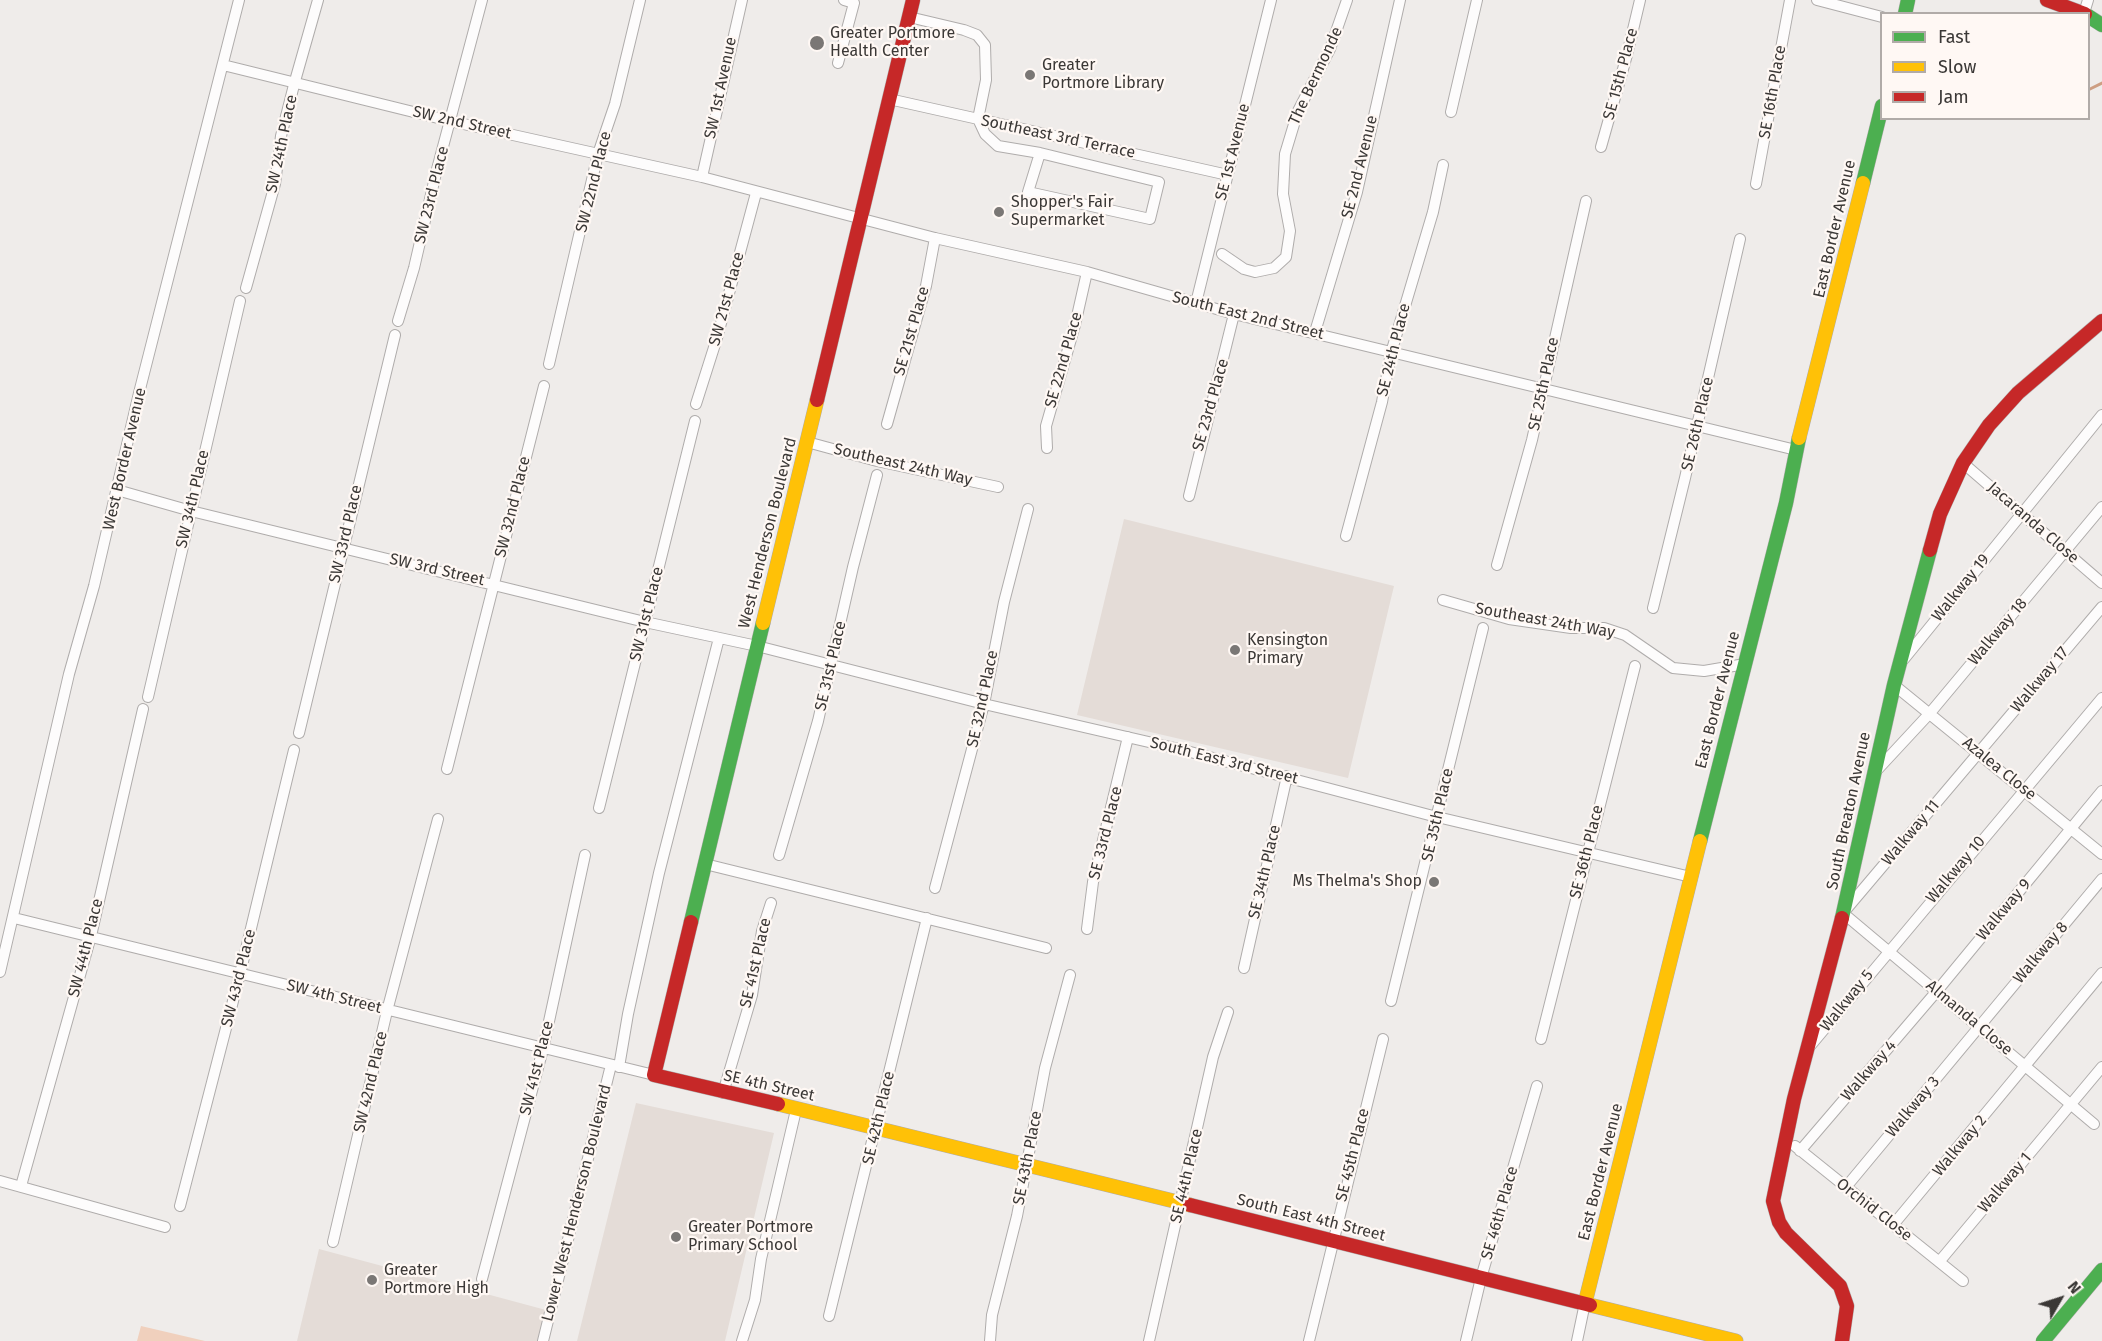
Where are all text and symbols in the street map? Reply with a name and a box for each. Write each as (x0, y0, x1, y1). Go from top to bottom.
legend (1880, 12, 2090, 120)
place label: Greater Portmore Health Center (830, 24, 955, 62)
street label: The Bermonde (1285, 24, 1347, 128)
street label: SE 15th Place (1600, 26, 1642, 122)
text: Fast (1938, 26, 1970, 48)
marker: Greater Portmore Health Center (808, 34, 826, 52)
street label: SW 1st Avenue (701, 35, 741, 141)
street label: SE 16th Place (1755, 44, 1791, 140)
place label: Greater Portmore Library (1042, 56, 1164, 94)
text: Slow (1938, 56, 1976, 78)
marker: Greater Portmore Library (1023, 68, 1037, 82)
text: Jam (1938, 86, 1969, 108)
street label: SW 24th Place (262, 93, 302, 195)
street label: SW 2nd Street (411, 102, 513, 144)
street label: SE 1st Avenue (1212, 102, 1254, 202)
street label: Southeast 3rd Terrace (979, 111, 1137, 163)
street label: SE 2nd Avenue (1338, 113, 1382, 221)
street label: SW 22nd Place (572, 129, 616, 235)
street label: SW 23rd Place (411, 144, 453, 246)
street label: East Border Avenue (1810, 158, 1860, 300)
place label: Shopper's Fair Supermarket (1011, 193, 1114, 231)
marker: Shopper's Fair Supermarket (992, 205, 1006, 219)
street label: SW 21st Place (705, 250, 749, 348)
street label: SE 21st Place (890, 284, 934, 378)
street label: South East 2nd Street (1170, 288, 1326, 344)
street label: SE 24th Place (1373, 301, 1415, 399)
street label: SE 22nd Place (1041, 310, 1087, 410)
street label: SE 25th Place (1525, 335, 1563, 433)
street label: SE 23rd Place (1189, 357, 1233, 453)
street label: SE 26th Place (1678, 375, 1718, 473)
street label: West Border Avenue (99, 386, 151, 532)
street label: West Henderson Boulevard (735, 436, 801, 630)
street label: Southeast 24th Way (832, 440, 974, 490)
street label: SW 34th Place (172, 448, 214, 550)
street label: SW 32nd Place (491, 454, 535, 560)
street label: Jacaranda Close (1983, 478, 2083, 568)
street label: SW 33rd Place (325, 483, 367, 585)
street label: SW 3rd Street (388, 550, 486, 590)
street label: Walkway 19 (1928, 550, 1994, 626)
street label: SW 31st Place (626, 565, 668, 663)
street label: Walkway 18 (1964, 595, 2032, 669)
street label: Southeast 24th Way (1474, 599, 1616, 643)
street label: SE 31st Place (811, 619, 851, 713)
street label: East Border Avenue (1692, 629, 1744, 771)
place label: Kensington Primary (1247, 631, 1328, 669)
marker: Kensington Primary (1228, 643, 1242, 657)
street label: Walkway 17 (2007, 643, 2073, 717)
street label: SE 32nd Place (963, 649, 1003, 749)
street label: South Breaton Avenue (1823, 730, 1875, 892)
street label: South East 3rd Street (1148, 733, 1300, 789)
street label: Azalea Close (1958, 733, 2040, 805)
street label: SE 35th Place (1418, 766, 1458, 864)
street label: SE 33rd Place (1085, 784, 1127, 882)
street label: Walkway 11 (1878, 796, 1944, 870)
street label: SE 36th Place (1566, 803, 1608, 901)
street label: SE 34th Place (1245, 823, 1285, 921)
street label: Walkway 10 (1922, 832, 1990, 908)
place label: Ms Thelma's Shop (1293, 872, 1422, 892)
marker: Ms Thelma's Shop (1427, 875, 1441, 889)
street label: Walkway 9 (1973, 875, 2035, 945)
street label: SW 44th Place (64, 897, 108, 999)
street label: SE 41st Place (736, 916, 776, 1010)
street label: Walkway 8 (2010, 918, 2072, 988)
street label: SW 43rd Place (218, 927, 260, 1029)
street label: Walkway 5 (1816, 966, 1878, 1036)
street label: SW 4th Street (284, 976, 384, 1018)
street label: Almanda Close (1922, 976, 2016, 1060)
street label: SW 41st Place (516, 1019, 558, 1117)
street label: SW 42nd Place (350, 1029, 392, 1135)
street label: Walkway 4 (1837, 1037, 1901, 1105)
street label: SE 4th Street (722, 1066, 816, 1106)
street label: SE 42th Place (859, 1069, 899, 1167)
street label: Walkway 3 (1882, 1072, 1944, 1142)
street label: Lower West Henderson Boulevard (538, 1082, 616, 1324)
street label: East Border Avenue (1575, 1101, 1627, 1243)
street label: SE 45th Place (1332, 1106, 1374, 1204)
street label: SE 43th Place (1009, 1109, 1047, 1207)
street label: Walkway 2 (1929, 1112, 1991, 1180)
street label: SE 44th Place (1167, 1127, 1207, 1225)
street label: Walkway 1 (1974, 1149, 2036, 1217)
street label: SE 46th Place (1477, 1164, 1523, 1262)
street label: Orchid Close (1832, 1174, 1916, 1246)
street label: South East 4th Street (1235, 1190, 1387, 1246)
place label: Greater Portmore Primary School (688, 1218, 813, 1256)
marker: Greater Portmore Primary School (669, 1230, 683, 1244)
place label: Greater Portmore High (384, 1261, 489, 1299)
north arrow (2030, 1269, 2090, 1329)
marker: Greater Portmore High (365, 1273, 379, 1287)
text: N (2064, 1277, 2085, 1297)

